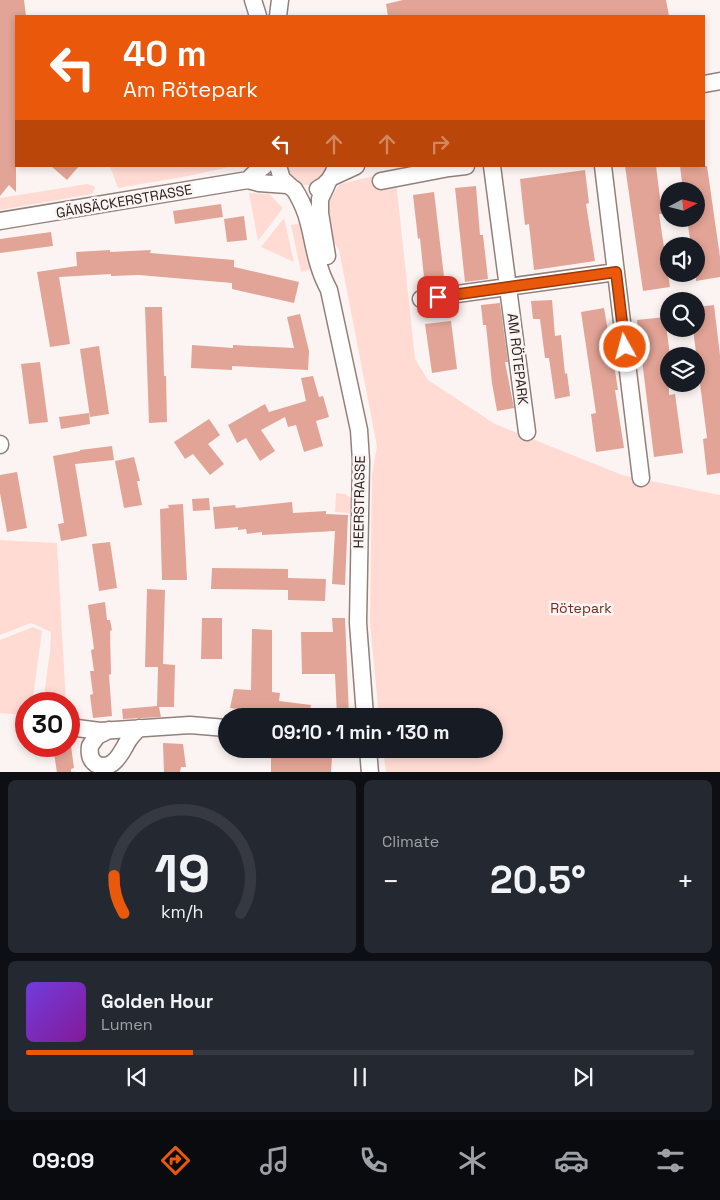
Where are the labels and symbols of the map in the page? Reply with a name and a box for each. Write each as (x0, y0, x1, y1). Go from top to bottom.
street label: GÄNSÄCKERSTRASSE (55, 180, 194, 222)
north arrow (660, 182, 705, 228)
pin (417, 276, 459, 318)
street label: AM RÖTEPARK (503, 312, 533, 406)
position arrow (598, 320, 650, 372)
street label: HEERSTRASSE (349, 455, 369, 549)
park label: Rötepark (550, 599, 612, 617)
speed limit sign: 30 (15, 692, 80, 757)

